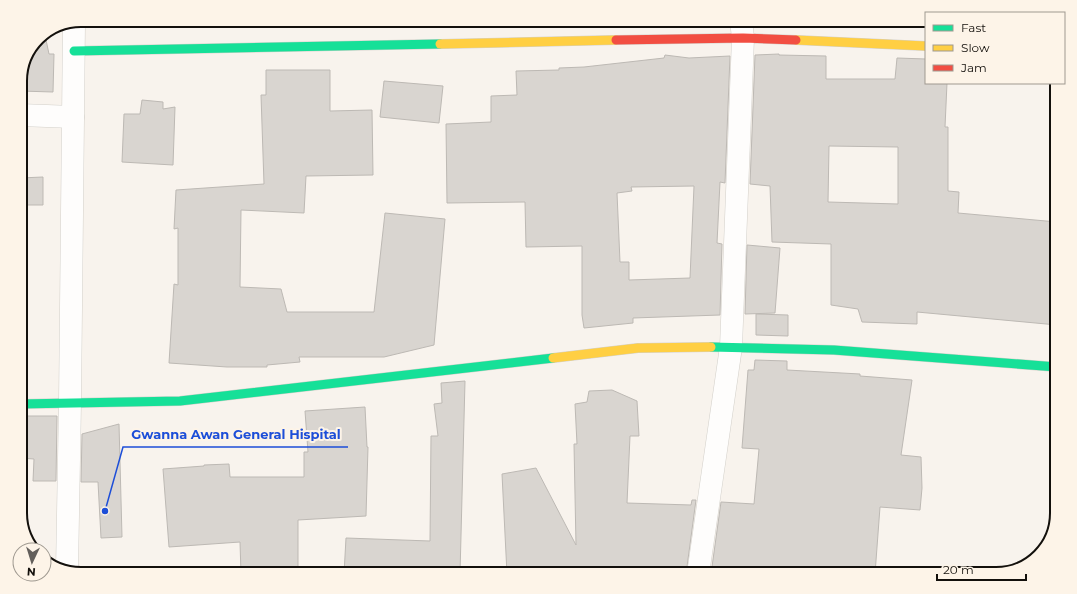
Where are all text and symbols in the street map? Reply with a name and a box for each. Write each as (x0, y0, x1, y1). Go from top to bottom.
legend (925, 12, 1065, 84)
text: Fast (961, 20, 986, 35)
text: Slow (961, 40, 990, 55)
text: Jam (960, 60, 987, 75)
callout: Gwanna Awan General Hispital (123, 422, 348, 447)
text: Gwanna Awan General Hispital (131, 426, 341, 442)
north arrow (12, 542, 52, 582)
scale bar (937, 556, 1026, 582)
text: 20 m (943, 562, 974, 577)
text: N (26, 565, 36, 579)

